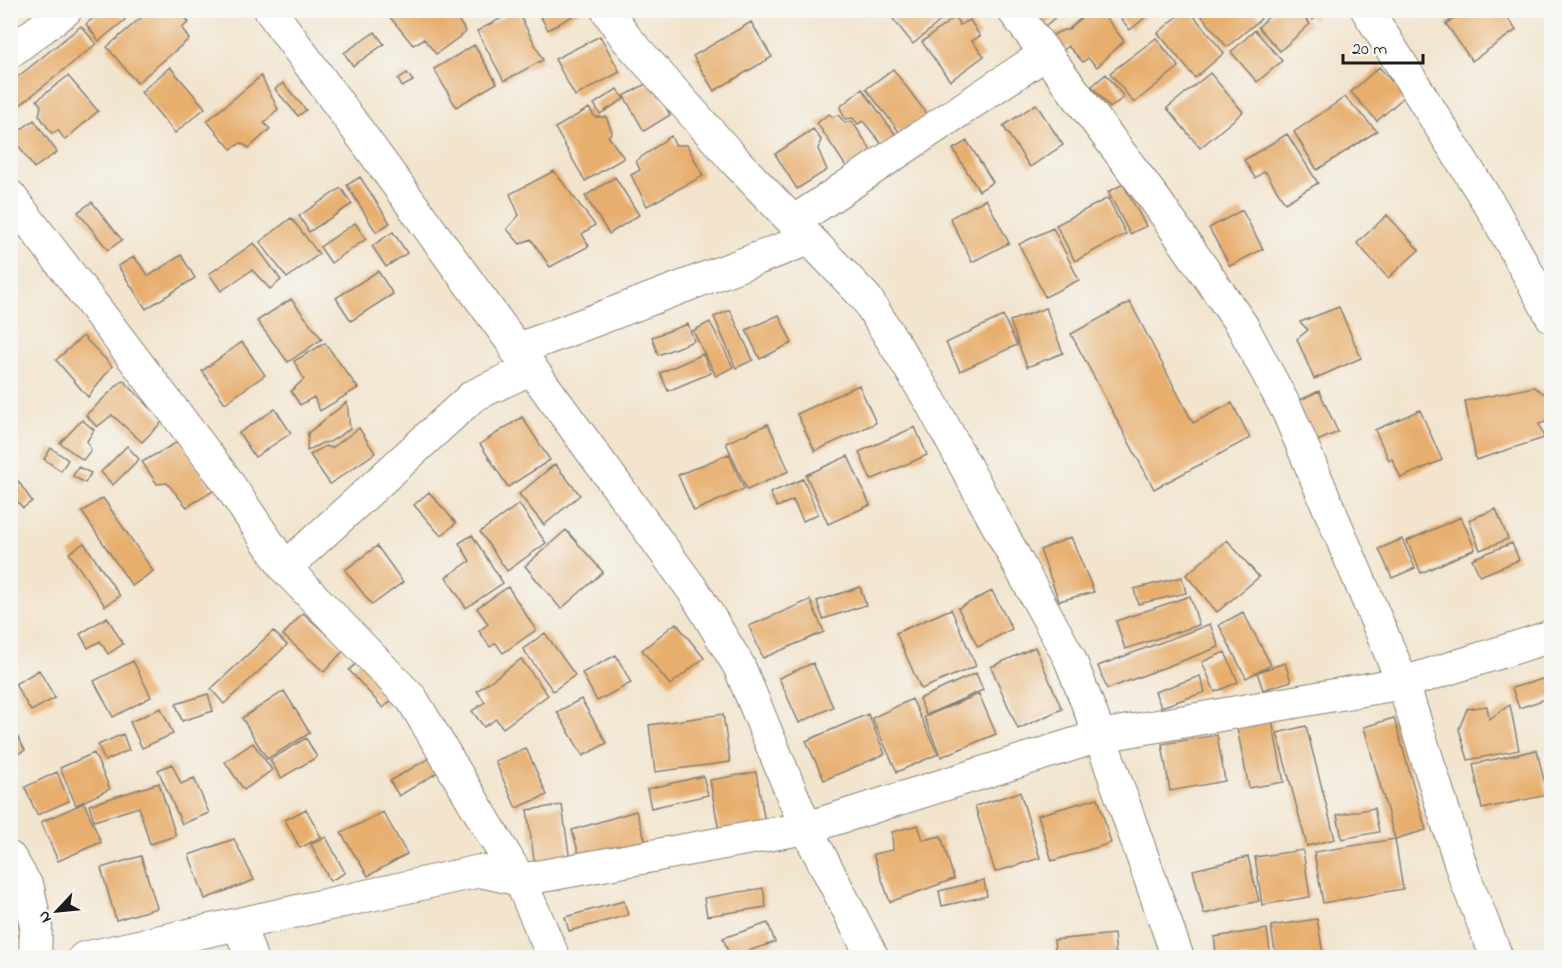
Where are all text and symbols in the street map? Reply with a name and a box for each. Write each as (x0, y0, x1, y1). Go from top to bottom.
scale bar (1343, 27, 1422, 65)
text: 20 m (1352, 37, 1387, 63)
north arrow (27, 881, 87, 941)
text: N (32, 906, 58, 927)

